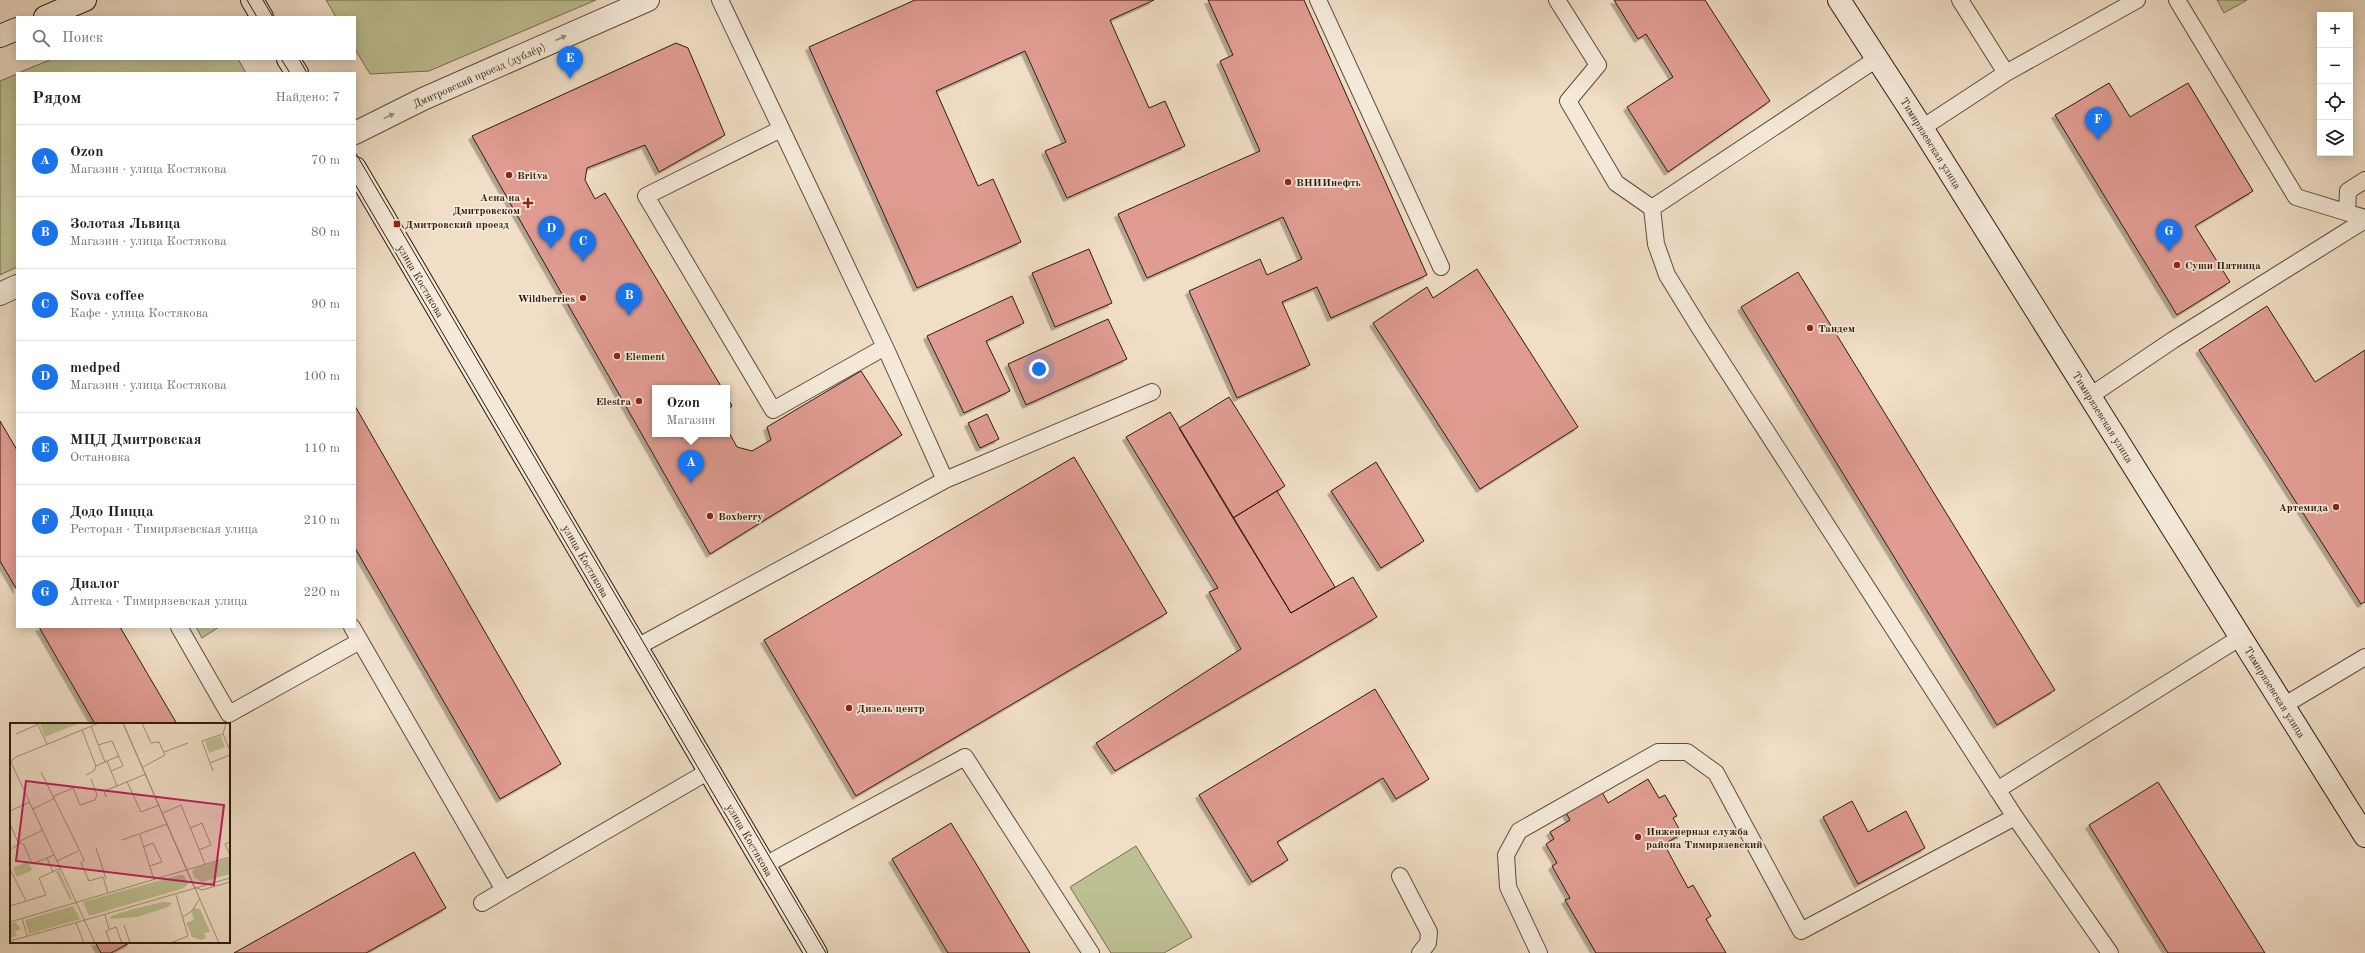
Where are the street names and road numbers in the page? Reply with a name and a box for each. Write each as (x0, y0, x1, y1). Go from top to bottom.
street label: Дмитровский проезд (дублёр) (412, 42, 548, 111)
street label: Тимирязевская улица (1897, 96, 1963, 192)
street label: улица Костякова (394, 243, 445, 321)
street label: Тимирязевская улица (2069, 370, 2135, 466)
street label: улица Костякова (559, 523, 610, 601)
street label: Тимирязевская улица (2241, 645, 2307, 741)
street label: улица Костякова (723, 802, 774, 880)

